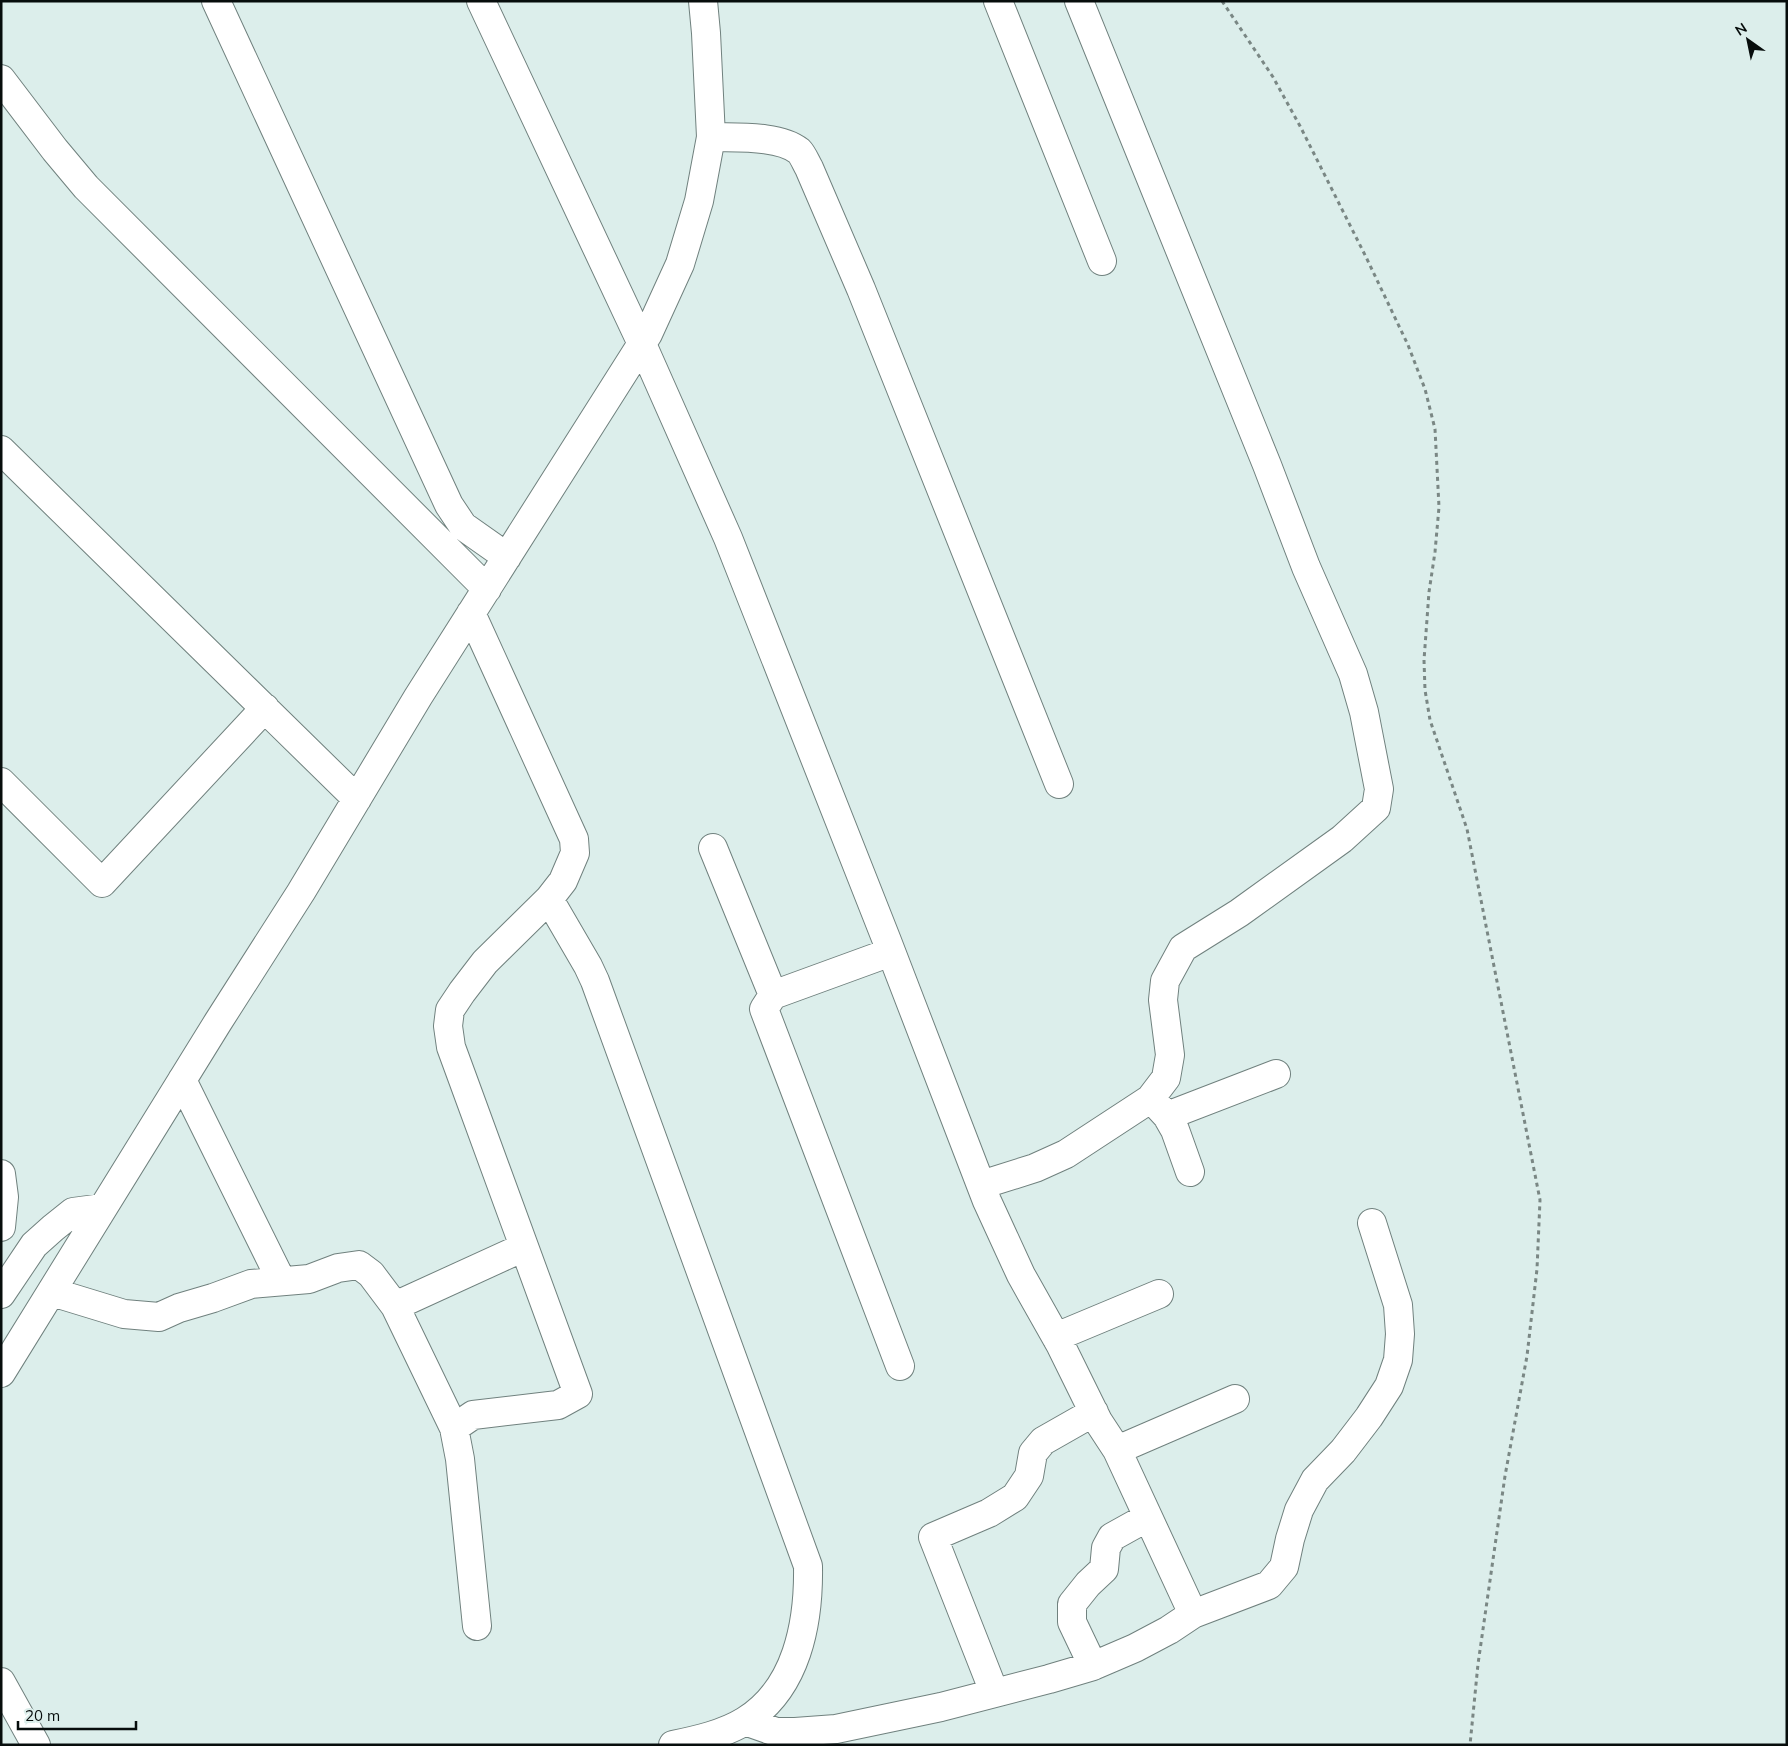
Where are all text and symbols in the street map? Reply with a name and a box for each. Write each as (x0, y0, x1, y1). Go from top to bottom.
north arrow (1723, 15, 1773, 65)
text: N (1732, 19, 1750, 40)
scale bar (18, 1698, 135, 1730)
text: 20 m (25, 1706, 60, 1725)

